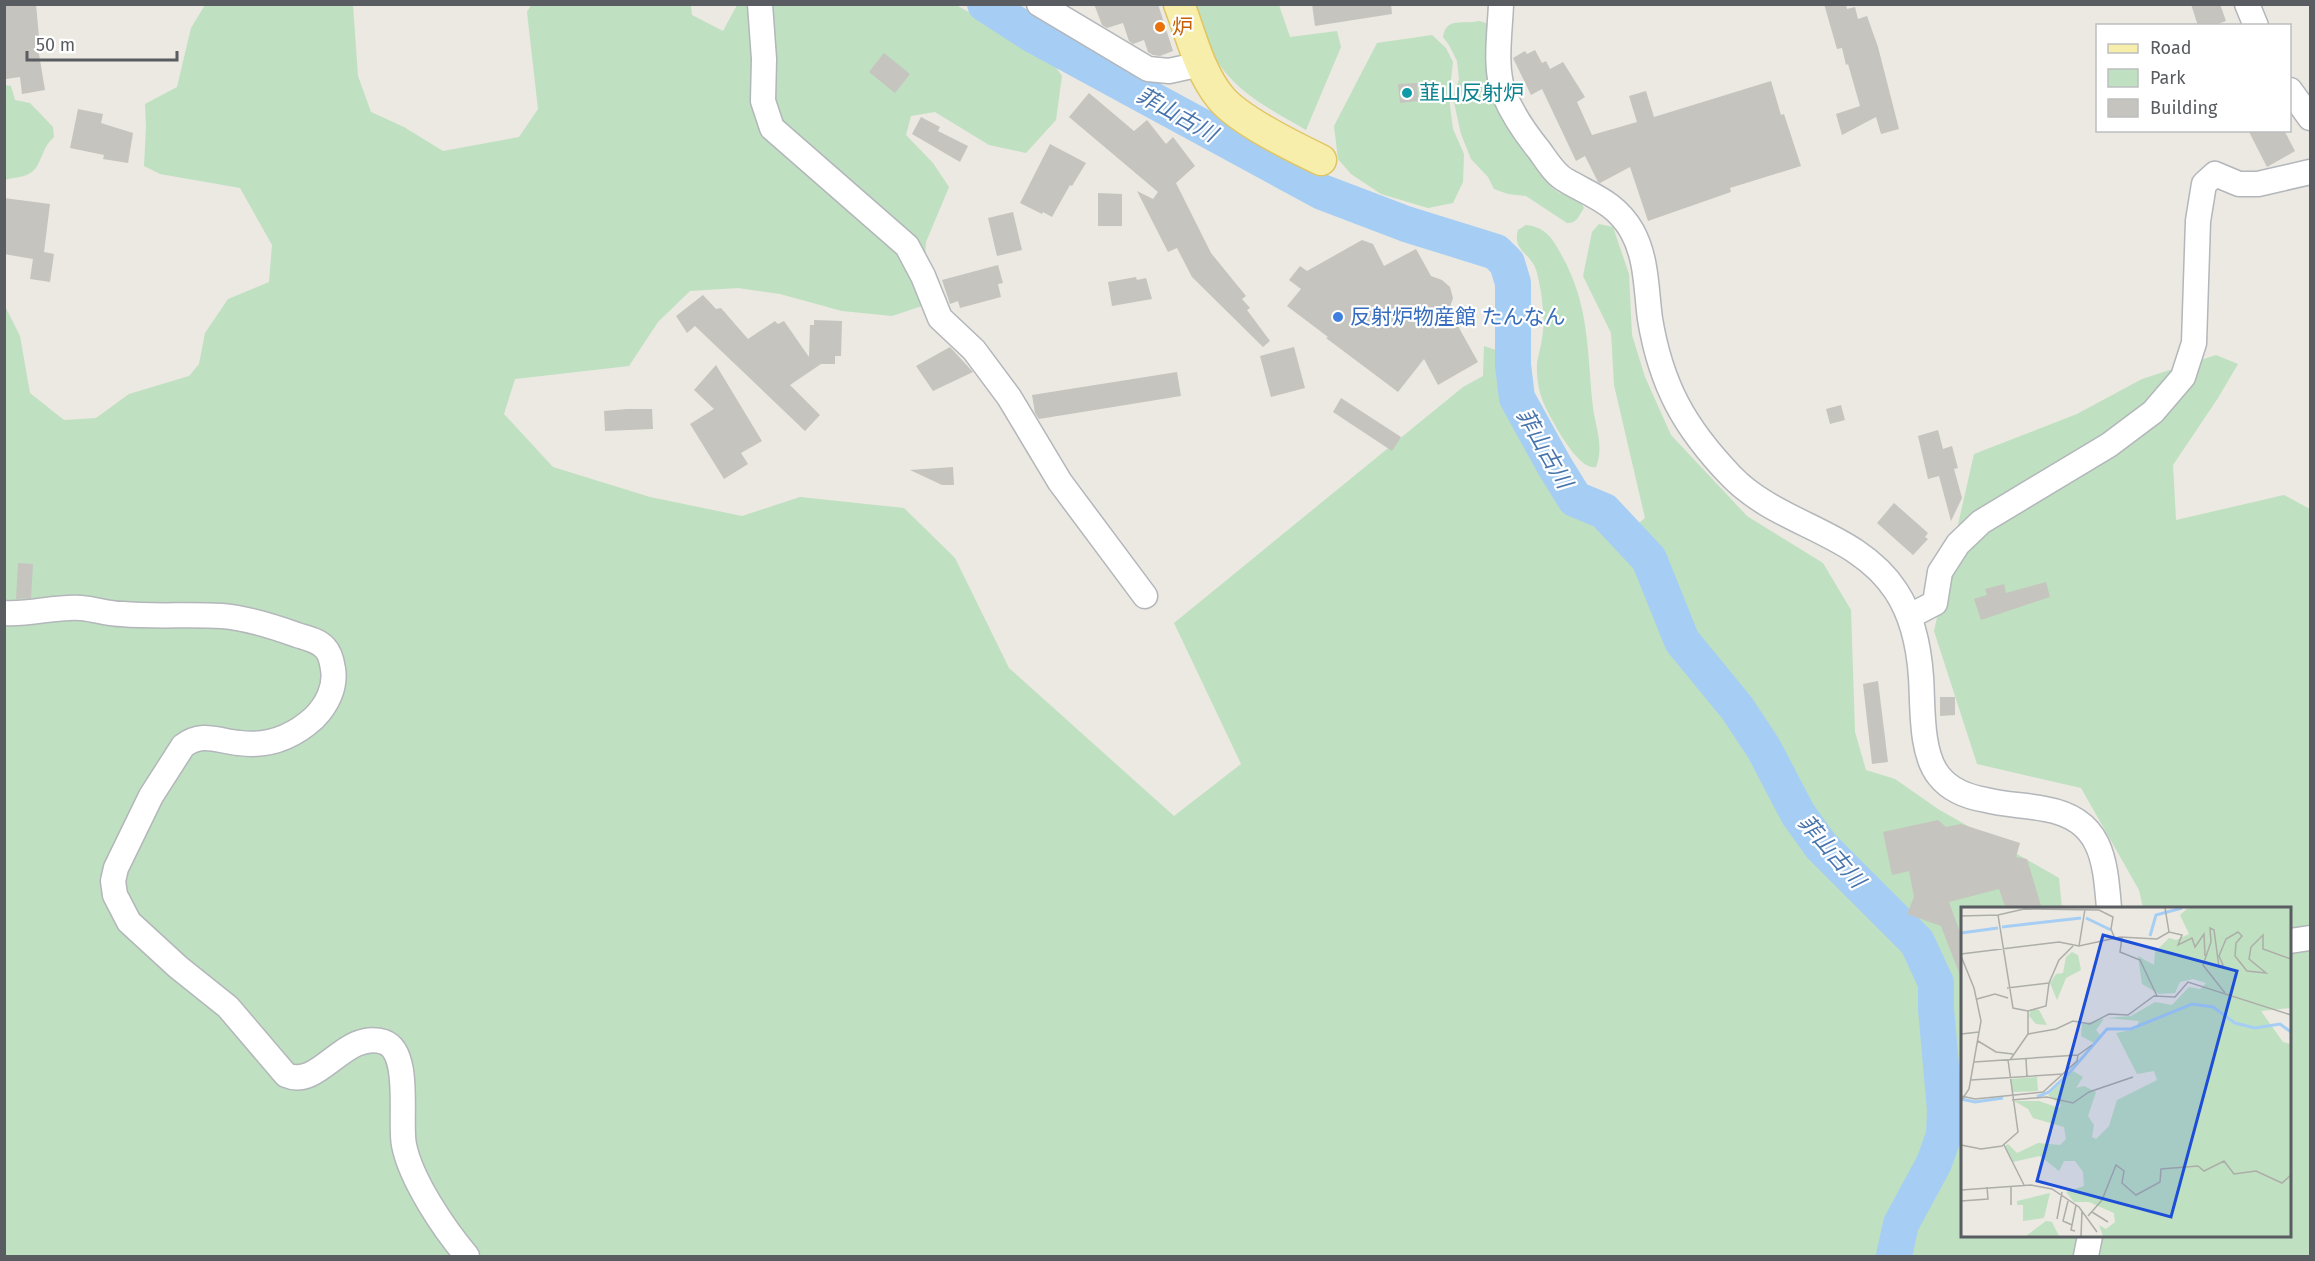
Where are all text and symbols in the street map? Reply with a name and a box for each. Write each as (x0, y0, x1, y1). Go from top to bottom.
place label: 炉 (1172, 14, 1193, 40)
marker: 炉 (1153, 20, 1167, 34)
scale bar (27, 24, 177, 62)
legend (2096, 24, 2291, 132)
text: 50 m (36, 34, 75, 56)
text: Road (2150, 37, 2192, 59)
text: Park (2150, 67, 2186, 89)
place label: 韮山反射炉 (1419, 80, 1524, 106)
water label: 菲山古川 (1132, 81, 1224, 149)
marker: 韮山反射炉 (1400, 86, 1414, 100)
text: Building (2150, 97, 2218, 119)
place label: 反射炉物産館 たんなん (1350, 304, 1566, 330)
marker: 反射炉物産館 たんなん (1331, 310, 1345, 324)
water label: 菲山古川 (1511, 403, 1579, 495)
water label: 菲山古川 (1793, 809, 1872, 895)
inset map (1961, 907, 2291, 1237)

